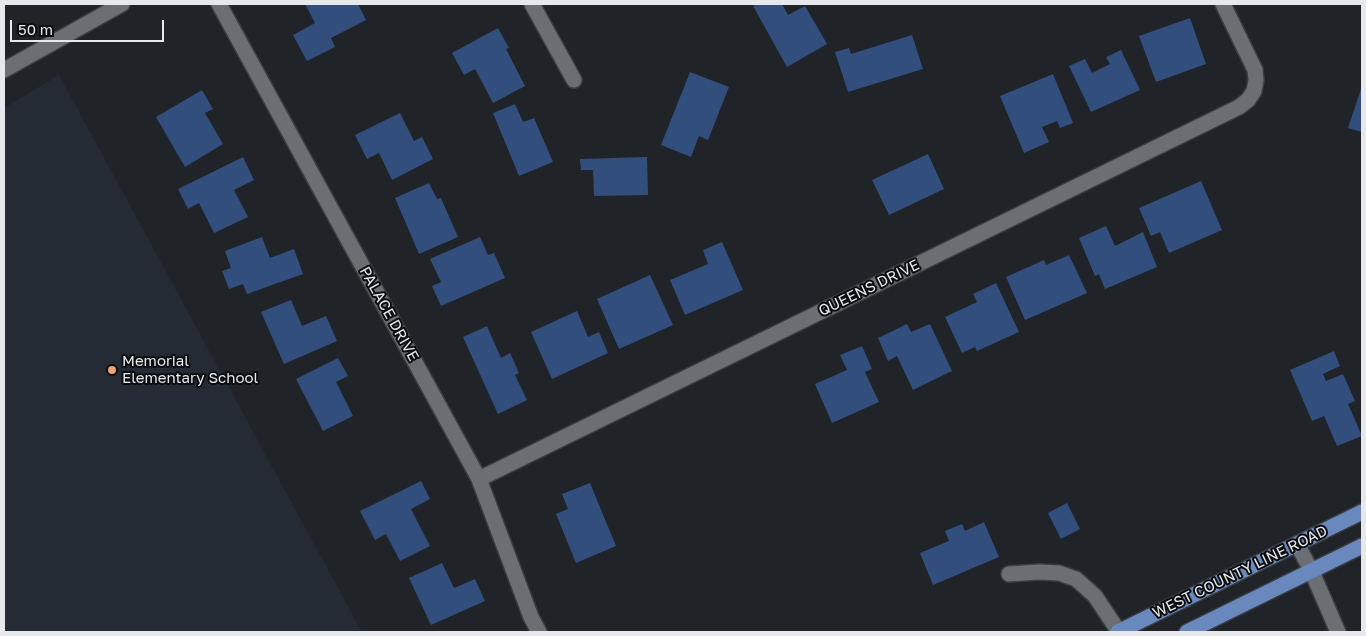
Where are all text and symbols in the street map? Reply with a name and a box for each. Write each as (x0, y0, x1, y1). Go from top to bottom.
scale bar (12, 10, 166, 42)
text: 50 m (18, 20, 53, 38)
street label: QUEENS DRIVE (816, 256, 922, 320)
street label: PALACE DRIVE (356, 264, 422, 364)
place label: Memorial Elementary School (122, 352, 258, 387)
marker: Memorial Elementary School (106, 364, 118, 376)
street label: WEST COUNTY LINE ROAD (1150, 522, 1330, 622)

